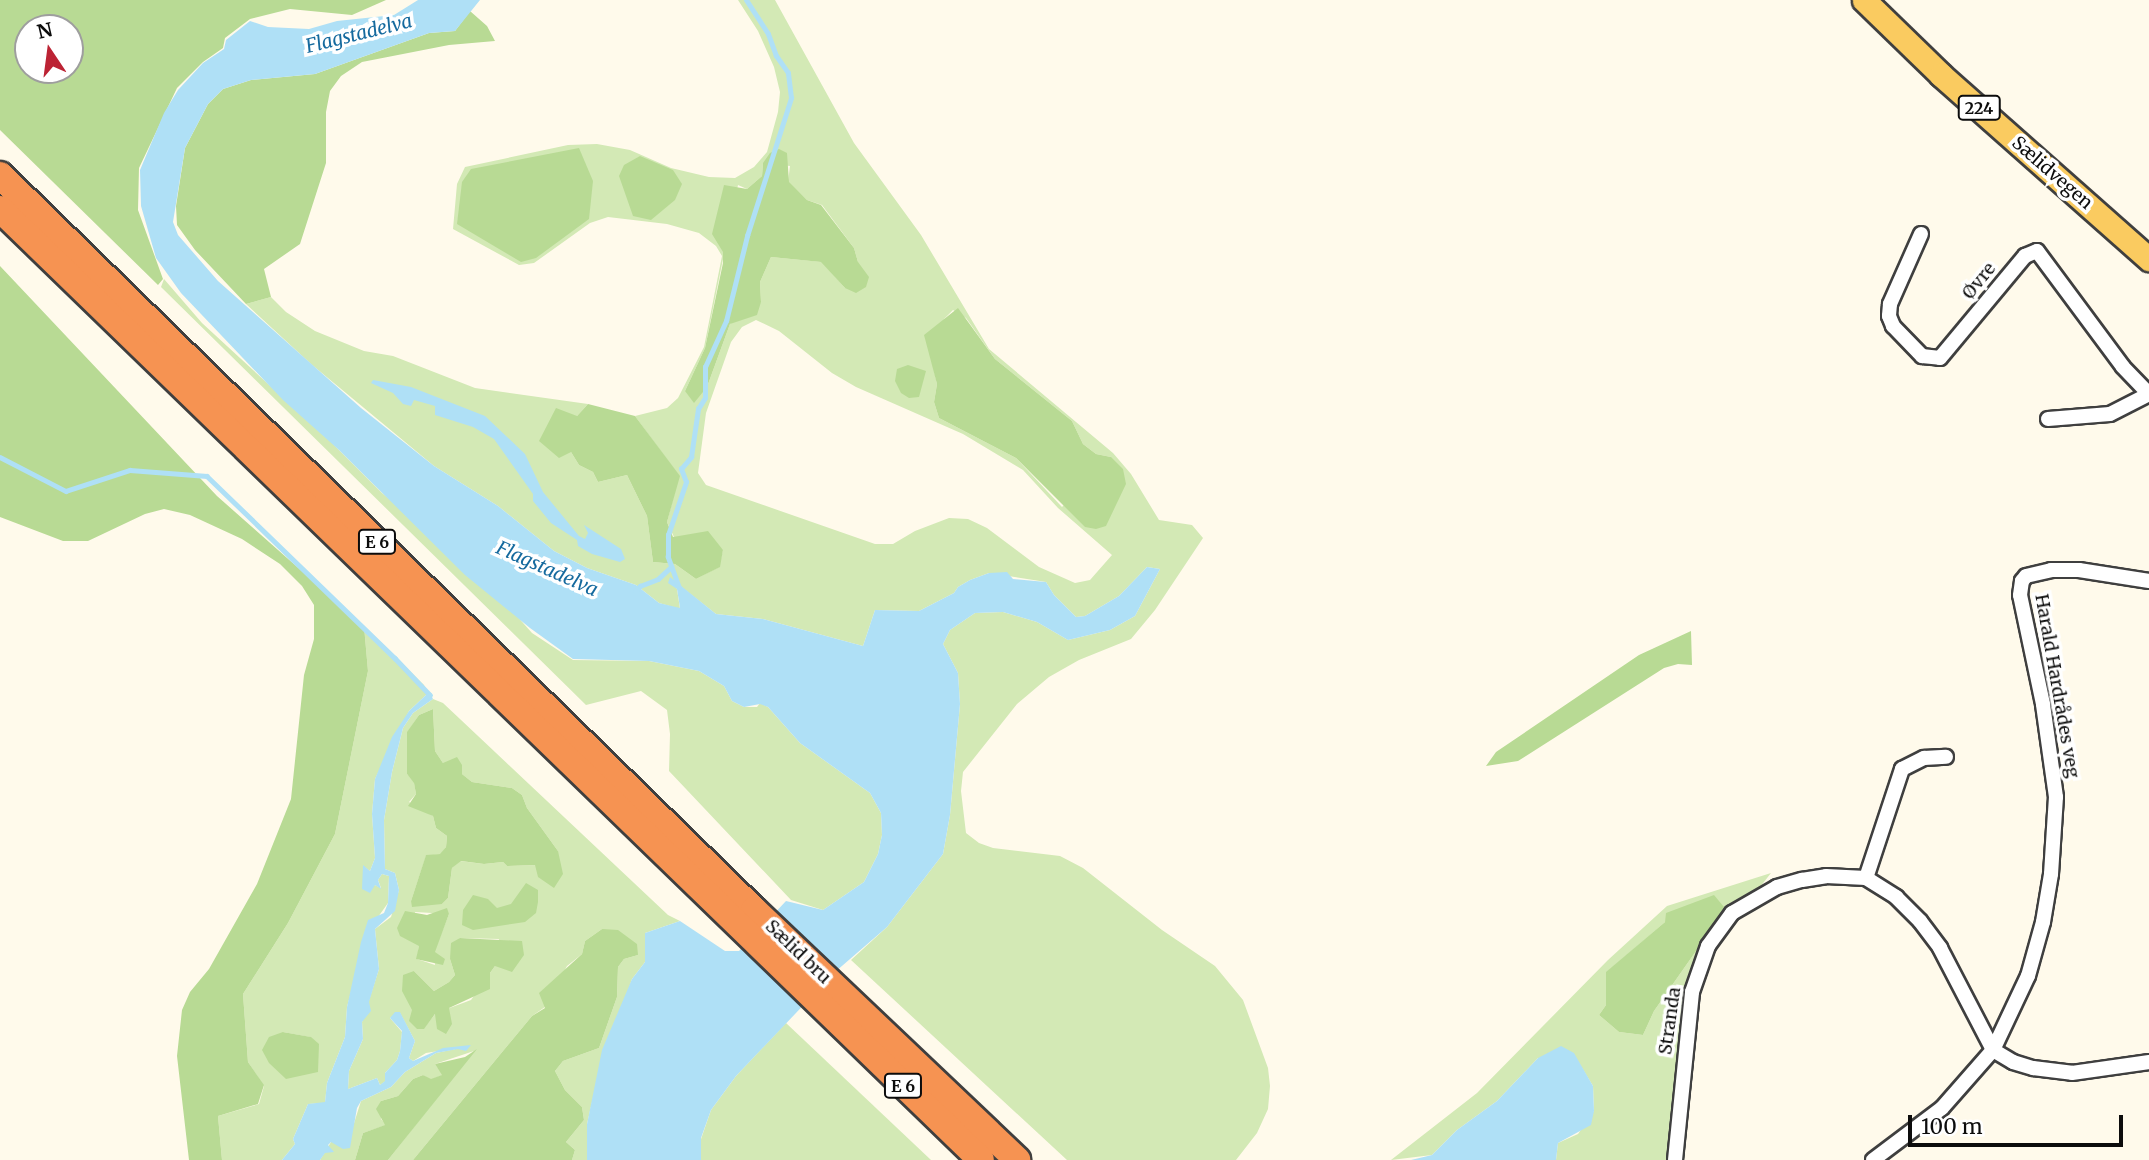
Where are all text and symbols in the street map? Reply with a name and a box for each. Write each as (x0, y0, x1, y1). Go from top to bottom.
water label: Flagstadelva (303, 10, 415, 58)
north arrow (14, 14, 84, 84)
text: N (35, 17, 55, 44)
road number: 224 (1956, 96, 2002, 120)
street label: Sælidvegen (2007, 132, 2097, 214)
street label: Øvre (1958, 258, 2000, 304)
road number: E 6 (358, 530, 396, 554)
water label: Flagstadelva (493, 536, 601, 602)
street label: Harald Hardrådes veg (2030, 592, 2084, 780)
street label: Sælid bru (761, 916, 835, 988)
street label: Stranda (1655, 986, 1685, 1056)
road number: E 6 (884, 1074, 922, 1098)
scale bar (1911, 1100, 2126, 1144)
text: 100 m (1921, 1113, 1983, 1140)

